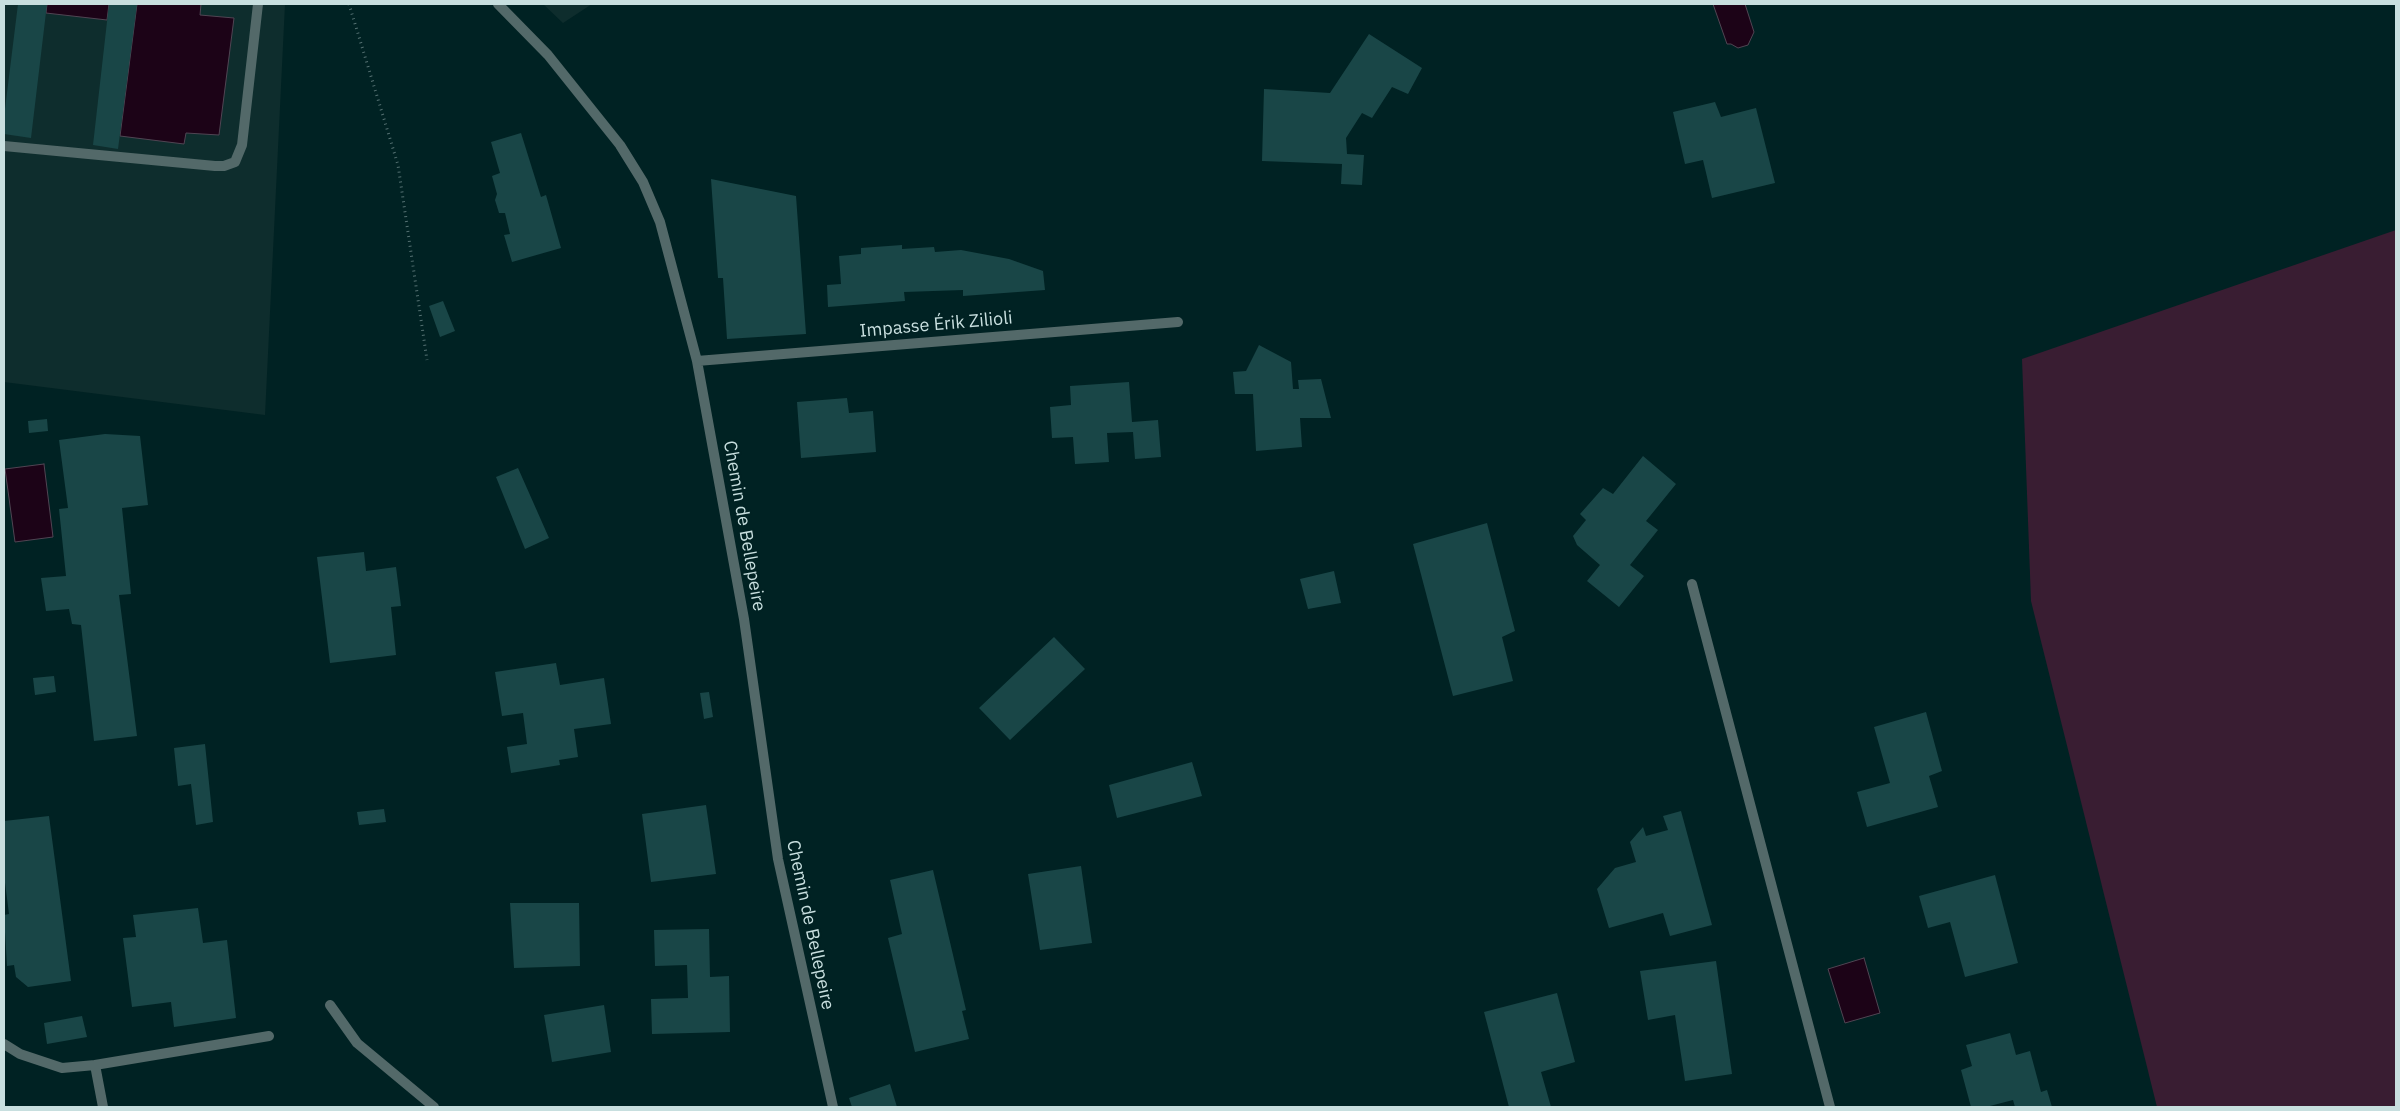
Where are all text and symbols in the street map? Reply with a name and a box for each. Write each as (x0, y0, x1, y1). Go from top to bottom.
street label: Impasse Érik Zilioli (859, 308, 1013, 342)
street label: Chemin de Bellepeire (718, 439, 770, 613)
street label: Chemin de Bellepeire (781, 838, 839, 1012)

